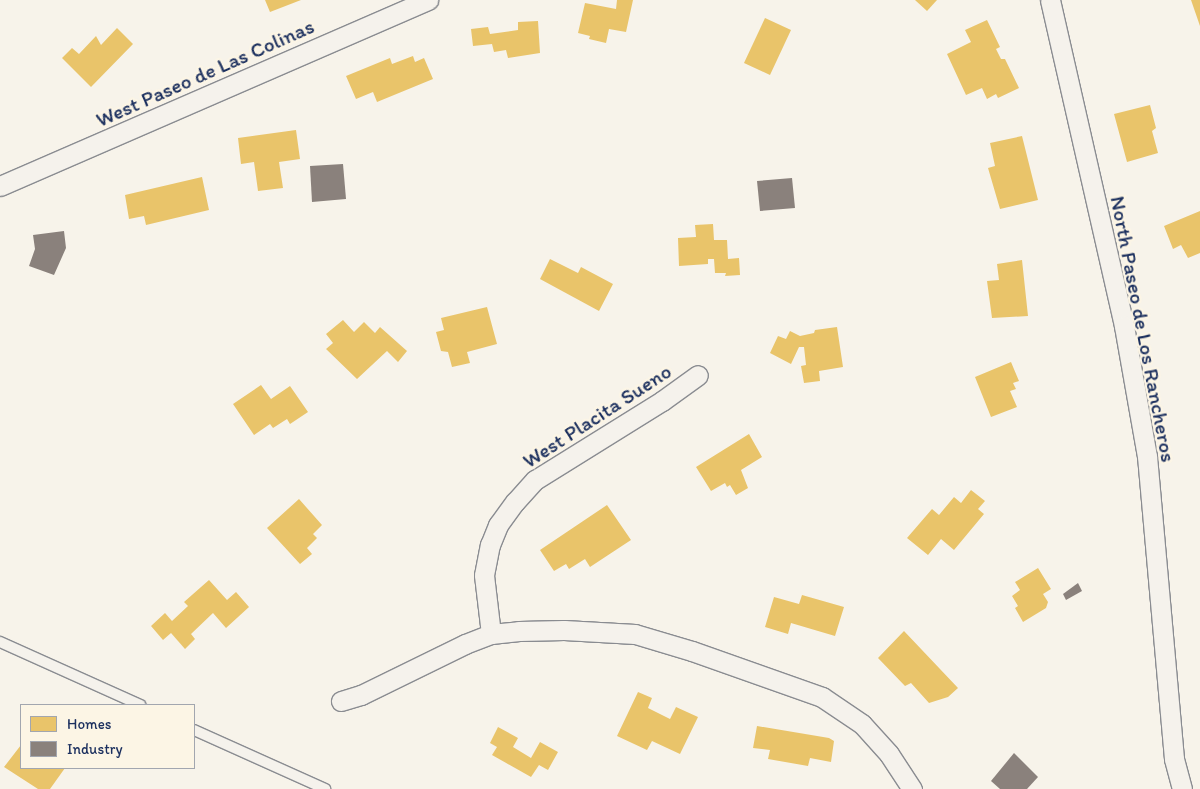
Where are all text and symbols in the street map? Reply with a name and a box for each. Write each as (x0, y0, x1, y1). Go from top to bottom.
street label: West Paseo de Las Colinas (92, 14, 318, 132)
street label: North Paseo de Los Rancheros (1105, 194, 1181, 464)
street label: West Placita Sueno (518, 358, 676, 474)
legend (20, 704, 195, 769)
text: Homes (67, 715, 111, 733)
text: Industry (67, 740, 123, 758)

